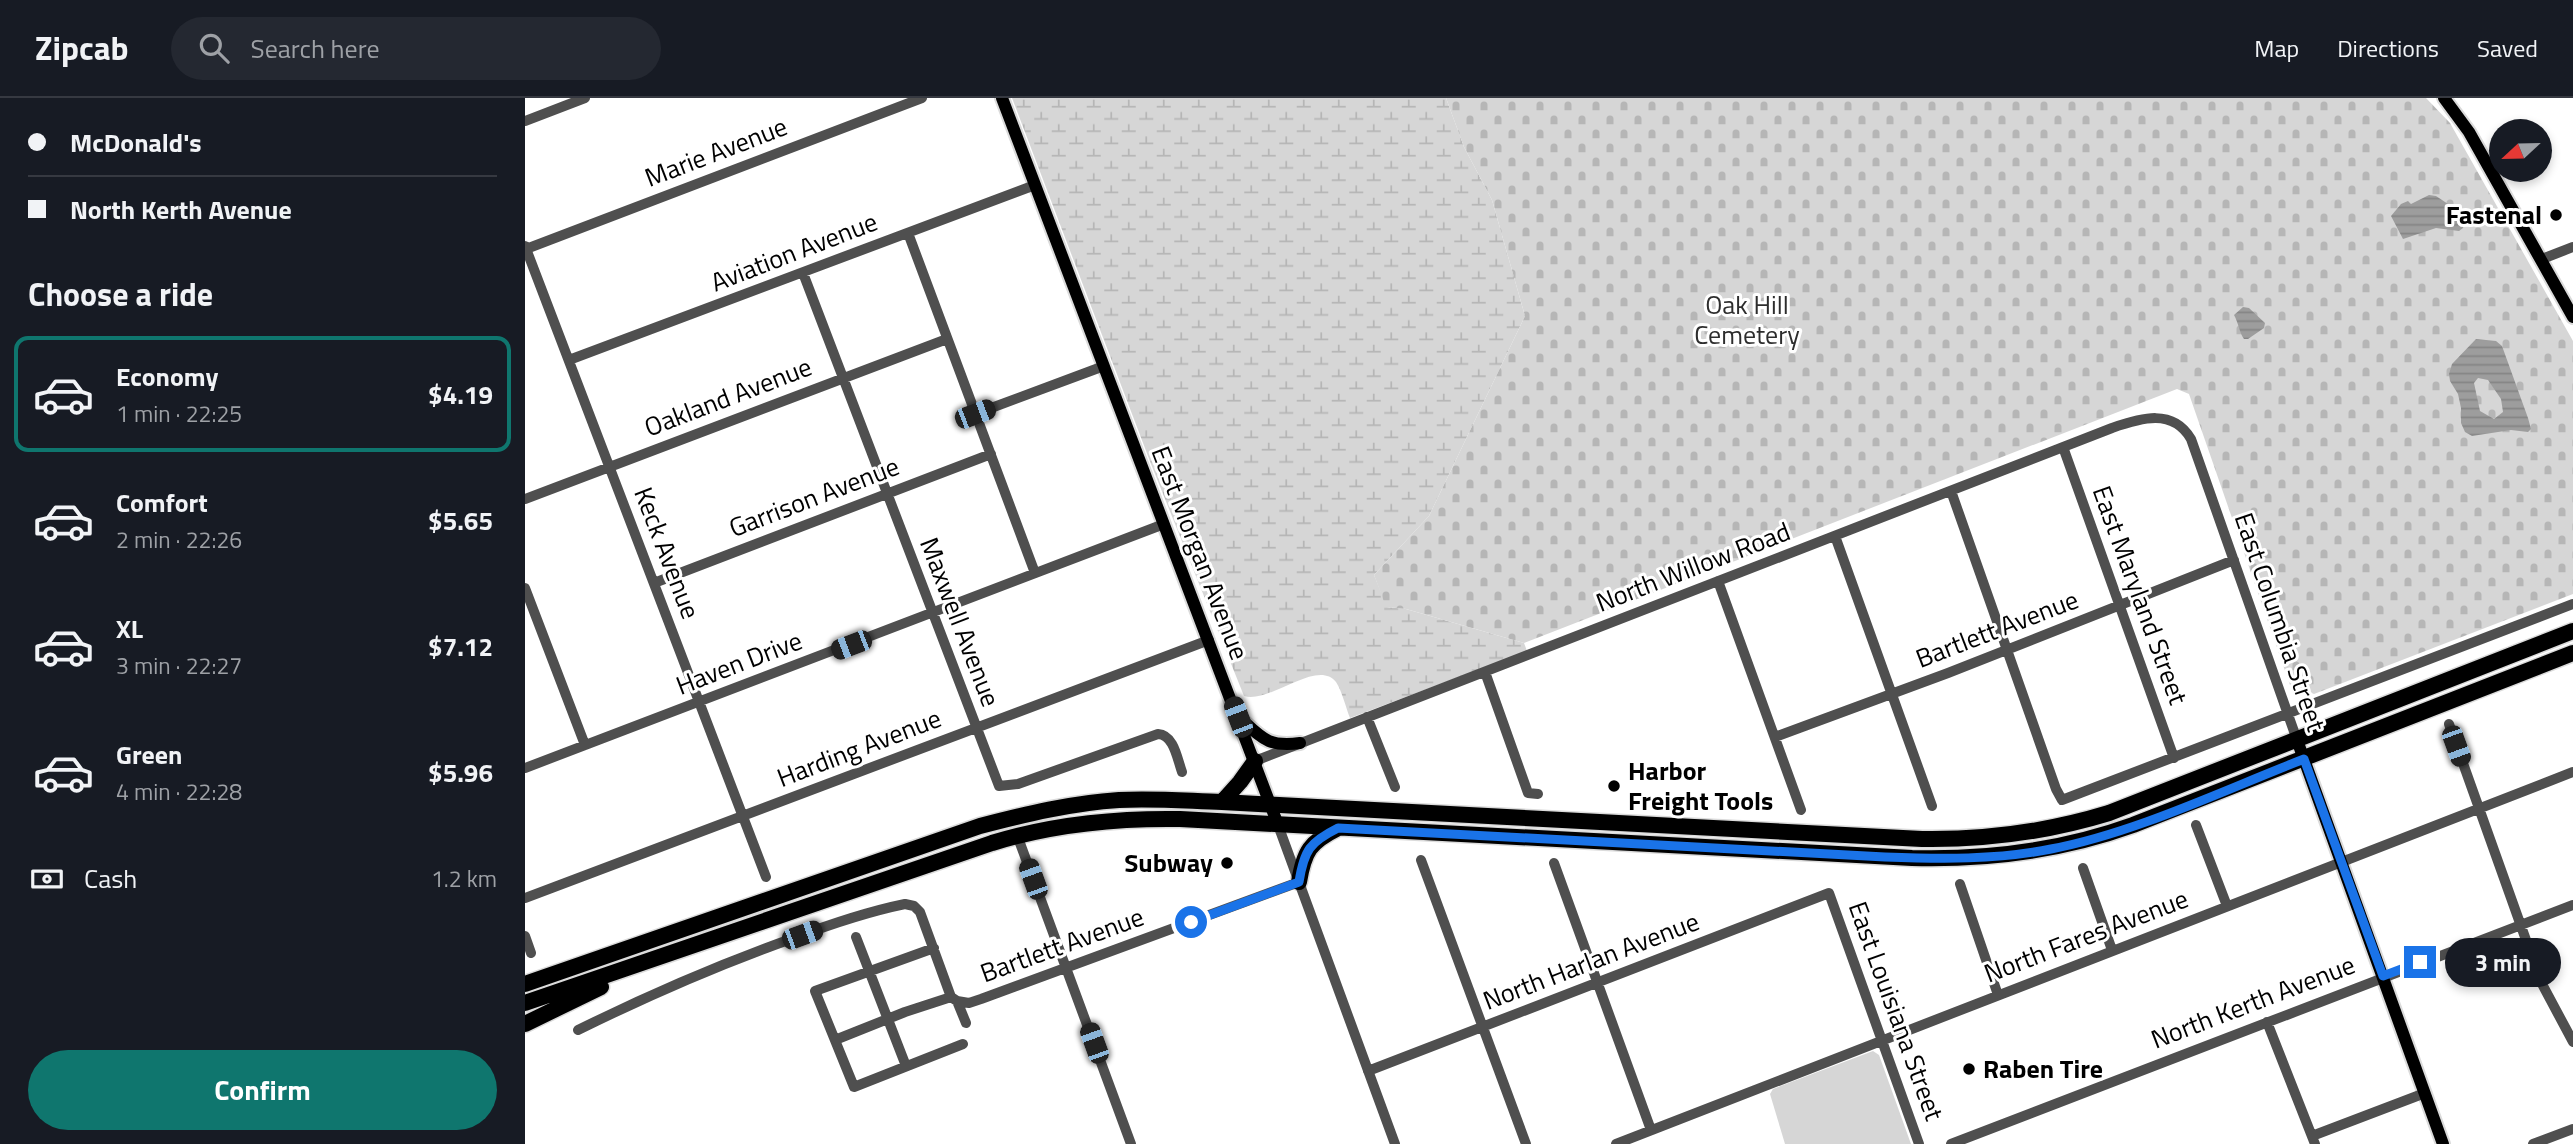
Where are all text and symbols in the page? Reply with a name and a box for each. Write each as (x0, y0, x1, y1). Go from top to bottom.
search box (171, 17, 661, 80)
text: Zipcab (35, 23, 129, 73)
icon: search (195, 29, 233, 67)
text: Search here (251, 29, 380, 68)
text: Map (2254, 30, 2299, 66)
text: Directions (2337, 30, 2439, 66)
text: Saved (2477, 30, 2538, 66)
street label: Marie Avenue (639, 106, 793, 197)
north arrow (2489, 119, 2551, 182)
map controls (2489, 119, 2552, 182)
text: McDonald's (70, 123, 202, 162)
text: North Kerth Avenue (70, 190, 292, 229)
place label: Fastenal (2446, 195, 2542, 234)
street label: Aviation Avenue (705, 202, 883, 301)
marker: Fastenal (2548, 207, 2564, 223)
text: Choose a ride (28, 270, 213, 318)
park label: Oak Hill Cemetery (1694, 285, 1800, 354)
street label: Oakland Avenue (638, 347, 817, 446)
text: Economy (116, 357, 218, 396)
icon: car (32, 363, 95, 426)
text: $4.19 (428, 375, 493, 414)
text: 1 min · 22:25 (116, 396, 242, 431)
car (952, 397, 999, 431)
street label: East Morgan Avenue (1142, 440, 1259, 665)
street label: Garrison Avenue (723, 446, 905, 547)
street label: East Maryland Street (2083, 480, 2198, 710)
street label: Keck Avenue (624, 481, 710, 624)
text: Comfort (116, 483, 208, 522)
icon: car (32, 489, 95, 552)
text: $5.65 (428, 501, 493, 540)
street label: East Columbia Street (2225, 507, 2336, 736)
street label: North Willow Road (1590, 512, 1796, 621)
text: 2 min · 22:26 (116, 522, 242, 557)
street label: Maxwell Avenue (910, 532, 1011, 712)
street label: Bartlett Avenue (1910, 580, 2084, 677)
text: XL (116, 609, 143, 648)
icon: car (32, 615, 95, 678)
street label: Haven Drive (670, 621, 808, 704)
text: $7.12 (428, 627, 493, 666)
car (828, 628, 875, 662)
text: 3 min · 22:27 (116, 648, 242, 683)
car (1221, 694, 1256, 740)
street label: Harding Avenue (771, 698, 947, 797)
car (2439, 723, 2474, 769)
text: Green (116, 735, 182, 774)
icon: car (32, 741, 95, 804)
place label: Harbor Freight Tools (1628, 751, 1773, 820)
text: $5.96 (428, 753, 493, 792)
text: 4 min · 22:28 (116, 774, 242, 809)
marker: Harbor Freight Tools (1606, 778, 1622, 794)
place label: Subway (1124, 843, 1213, 882)
marker: Subway (1219, 855, 1235, 871)
car (1016, 856, 1051, 902)
text: Cash (84, 859, 137, 898)
icon: cash (28, 860, 66, 898)
text: 1.2 km (431, 861, 497, 896)
street label: North Fares Avenue (1978, 879, 2194, 992)
street label: East Louisiana Street (1839, 896, 1954, 1126)
street label: Bartlett Avenue (975, 897, 1149, 992)
street label: North Harlan Avenue (1477, 901, 1705, 1020)
route start (1175, 906, 1207, 938)
car (779, 918, 826, 952)
callout: 3 min (2445, 938, 2560, 986)
street label: North Kerth Avenue (2145, 945, 2360, 1058)
text: 3 min (2475, 945, 2531, 980)
route end (2404, 946, 2436, 978)
car (1077, 1020, 1112, 1066)
place label: Raben Tire (1983, 1049, 2103, 1088)
button: Confirm (28, 1050, 497, 1130)
marker: Raben Tire (1961, 1061, 1977, 1077)

